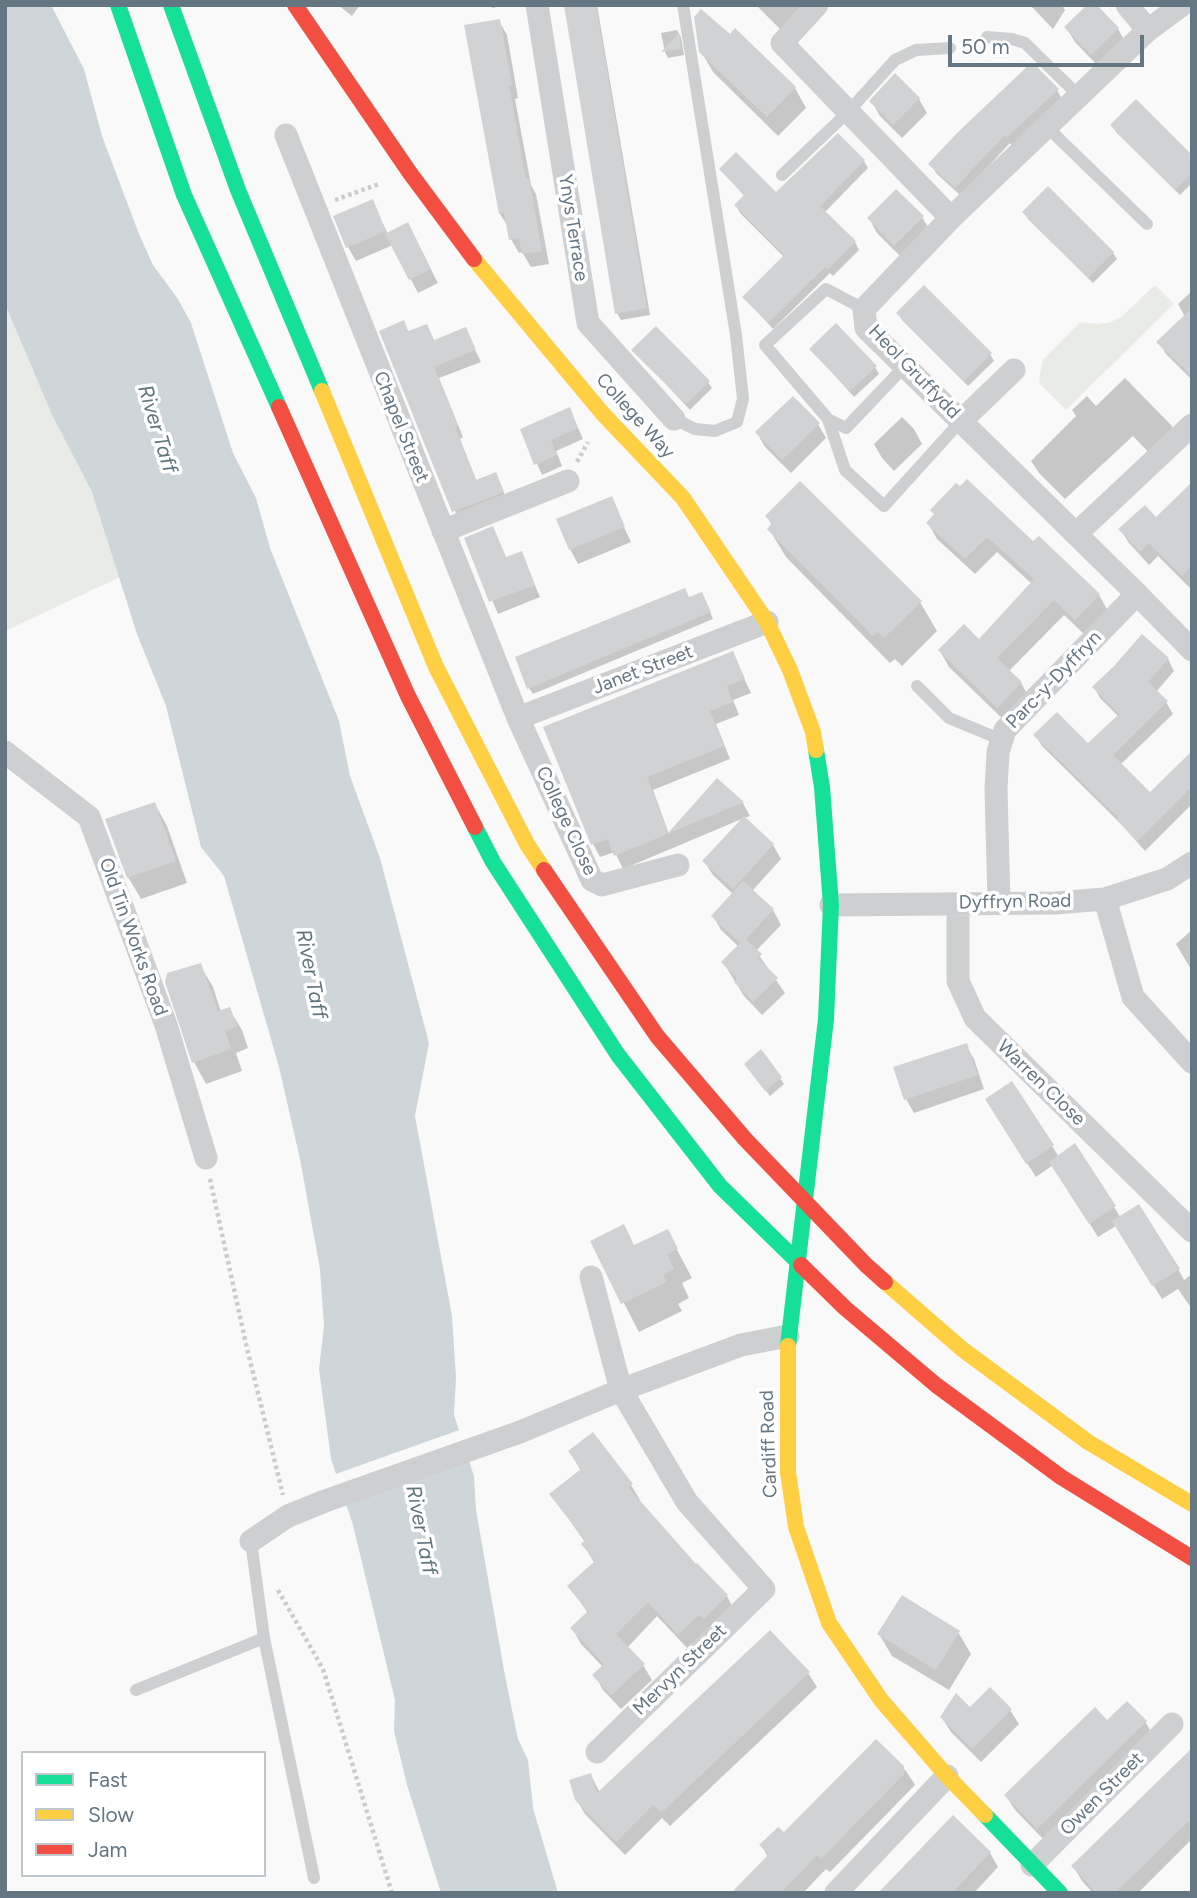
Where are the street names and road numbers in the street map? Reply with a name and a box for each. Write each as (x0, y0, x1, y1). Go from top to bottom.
street label: Ynys Terrace (553, 173, 593, 283)
street label: Heol Gruffydd (863, 320, 965, 424)
street label: Chapel Street (368, 368, 434, 486)
street label: College Way (591, 369, 679, 463)
street label: Parc-y-Dyffryn (1002, 626, 1106, 734)
street label: Janet Street (590, 640, 696, 700)
street label: College Close (531, 763, 601, 879)
street label: Old Tin Works Road (94, 855, 172, 1019)
street label: Dyffryn Road (959, 890, 1071, 914)
street label: Warren Close (992, 1035, 1090, 1131)
street label: Cardiff Road (756, 1390, 782, 1498)
street label: Mervyn Street (628, 1620, 732, 1720)
street label: Owen Street (1056, 1748, 1148, 1840)

